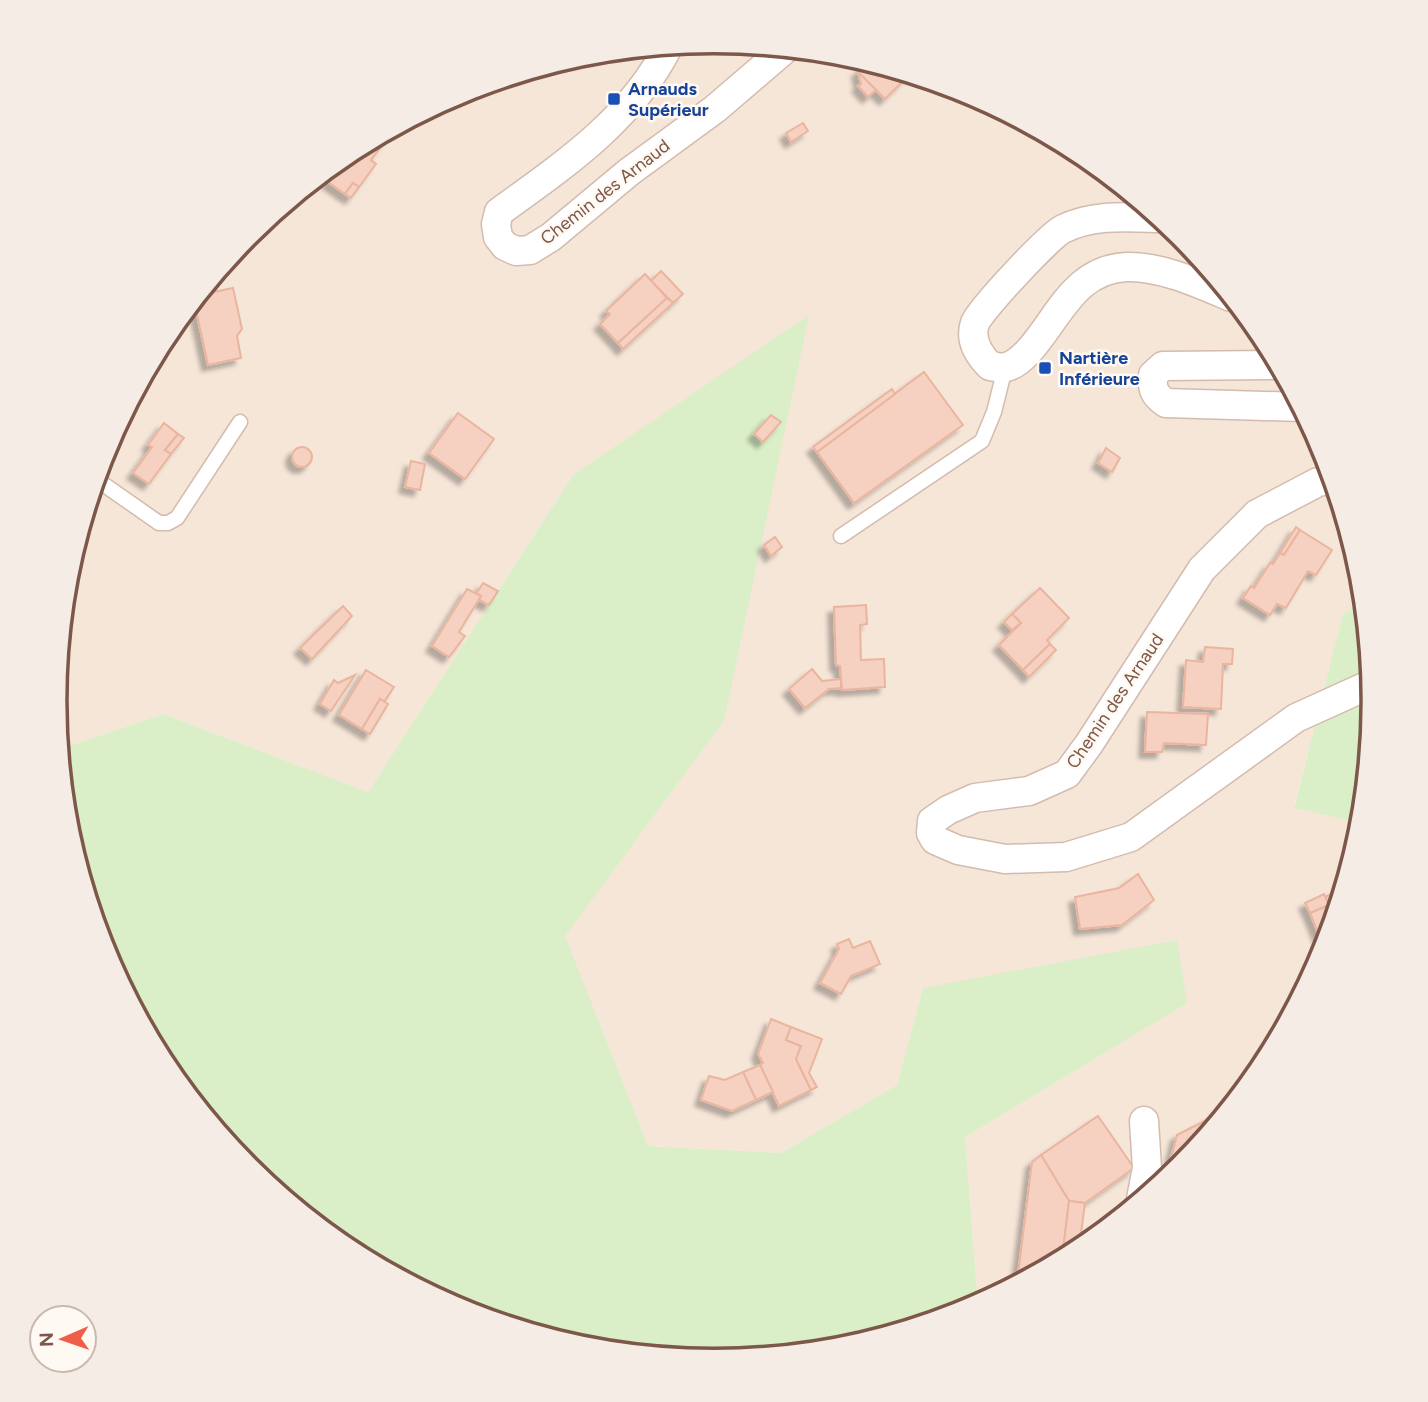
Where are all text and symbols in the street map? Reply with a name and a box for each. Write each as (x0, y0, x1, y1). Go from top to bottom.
place label: Arnauds Supérieur (628, 78, 709, 121)
marker: Arnauds Supérieur (606, 91, 622, 107)
street label: Chemin des Arnaud (536, 135, 674, 249)
place label: Nartière Inférieure (1059, 347, 1140, 390)
marker: Nartière Inférieure (1037, 360, 1053, 376)
street label: Chemin des Arnaud (1062, 629, 1168, 773)
north arrow (28, 1304, 98, 1374)
text: N (35, 1332, 58, 1347)

